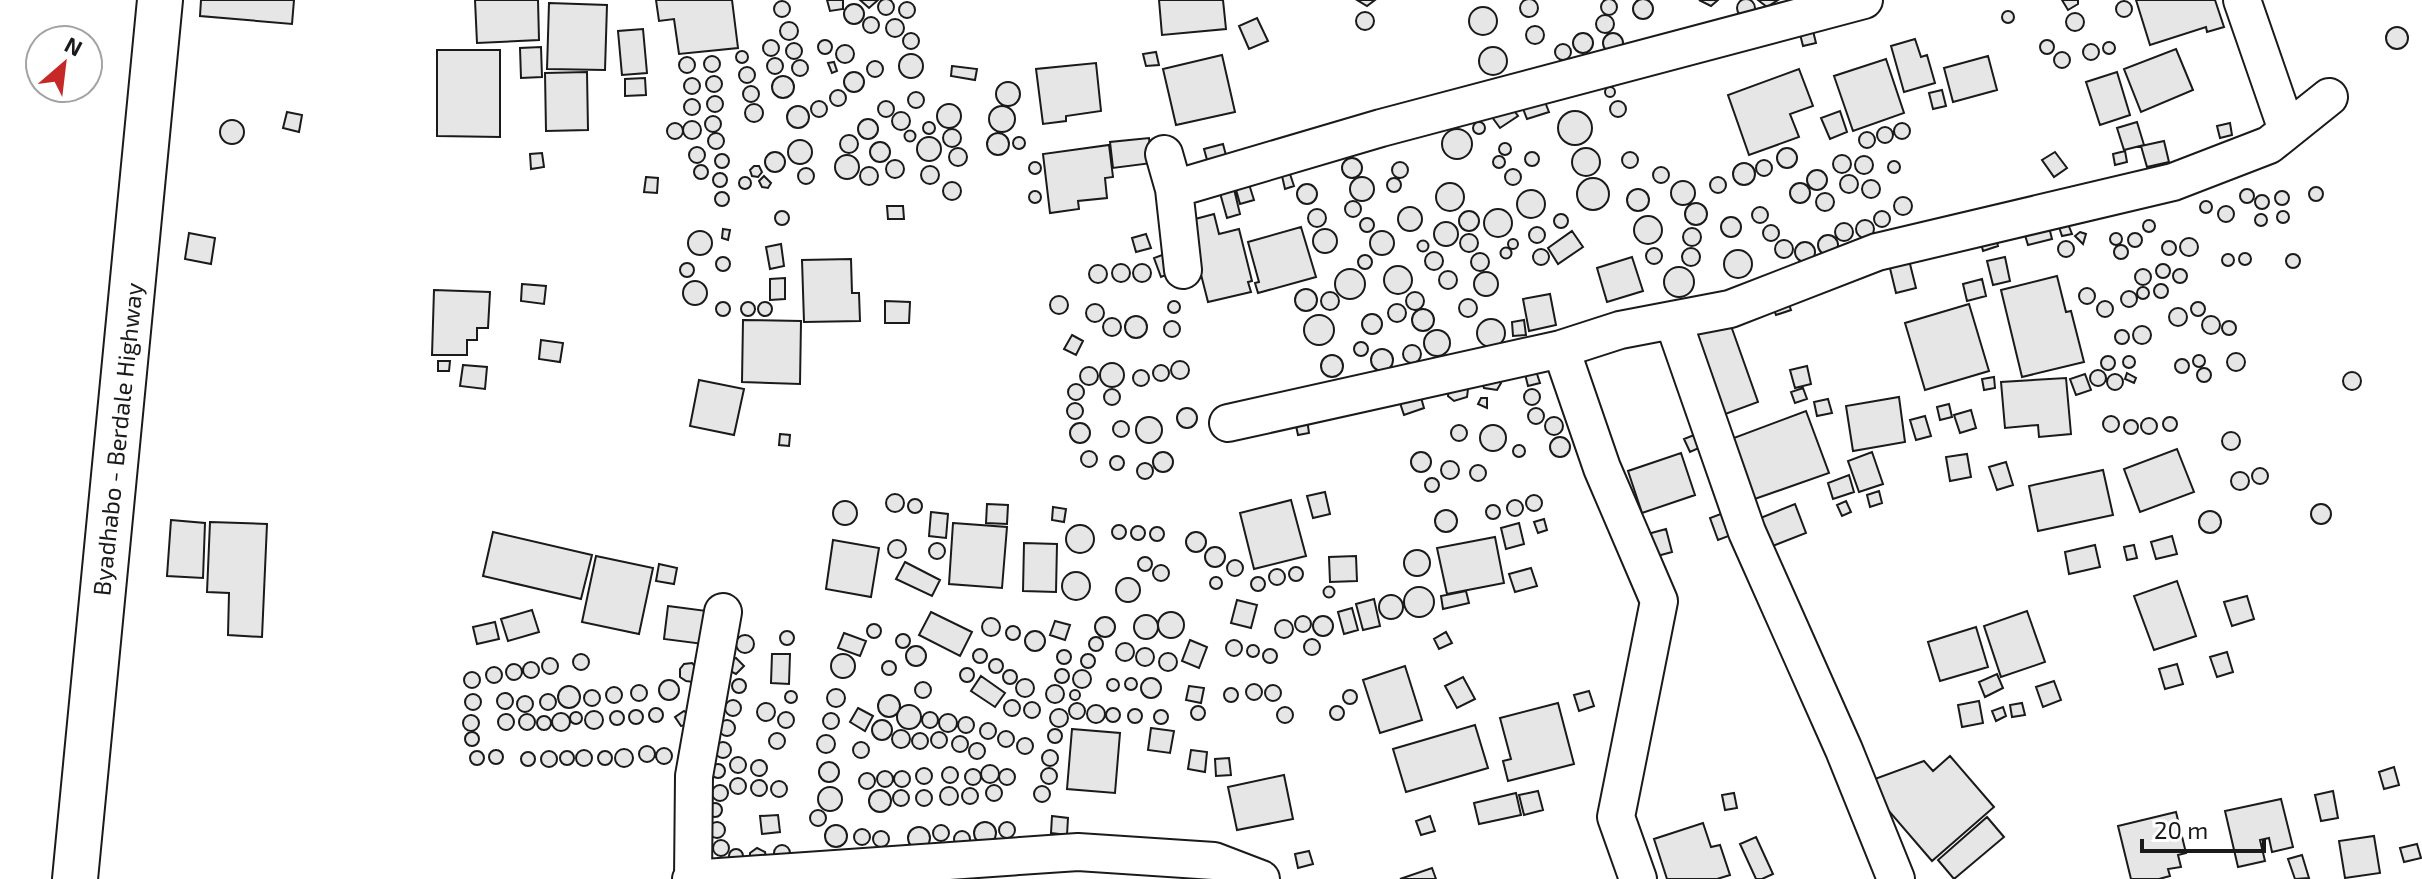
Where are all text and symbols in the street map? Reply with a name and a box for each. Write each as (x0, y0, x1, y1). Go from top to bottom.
north arrow (24, 24, 104, 104)
text: N (61, 30, 87, 61)
street label: Byadhabo - Berdale Highway (86, 281, 148, 597)
scale bar (2142, 803, 2264, 853)
text: 20 m (2154, 815, 2208, 844)

